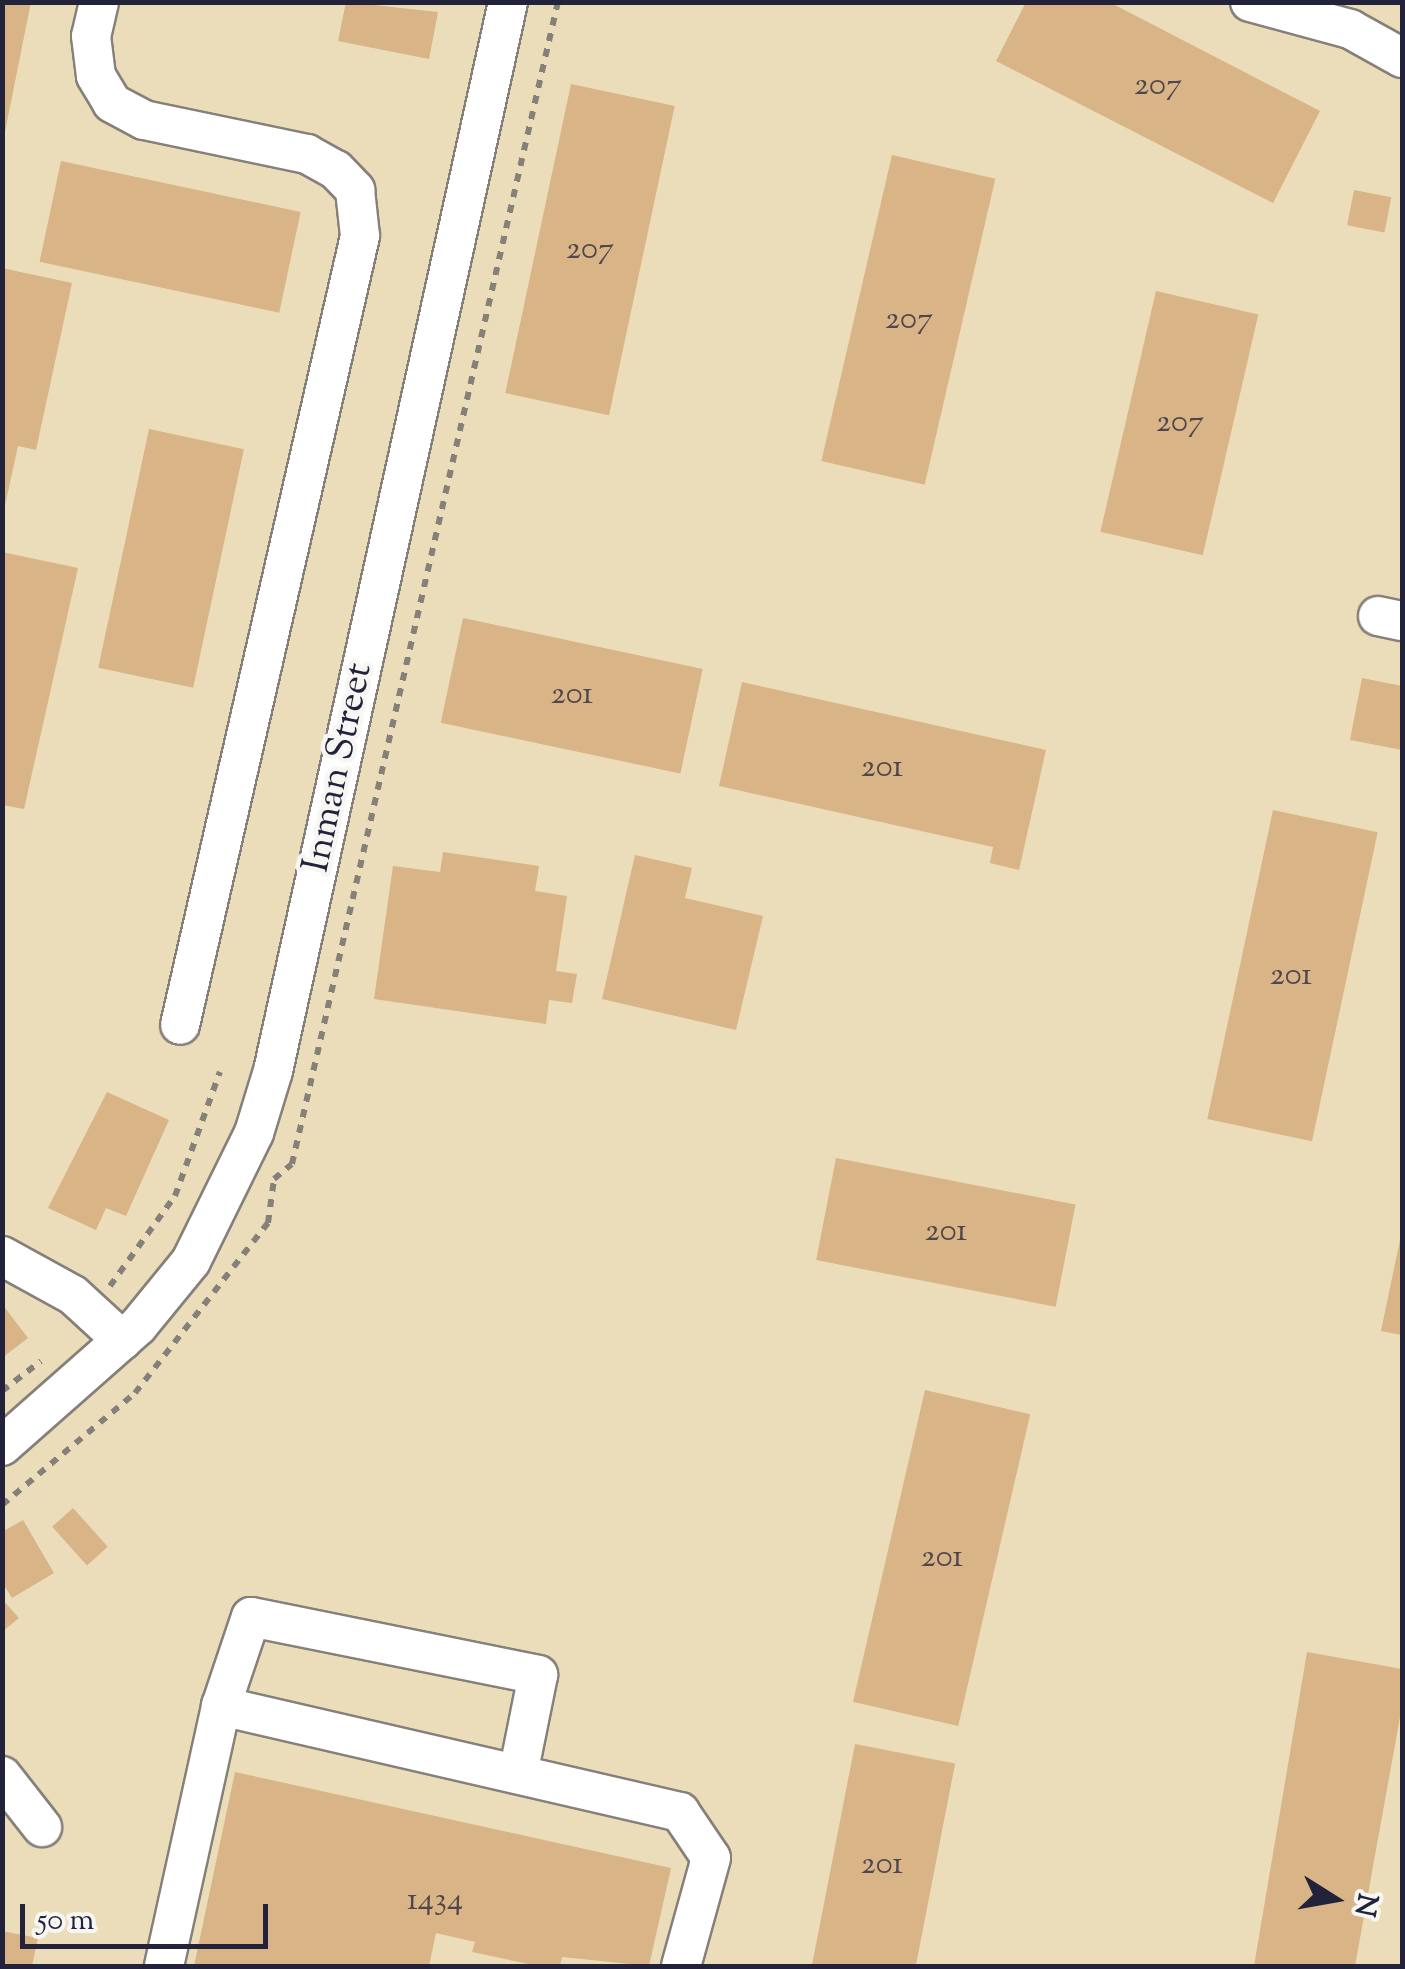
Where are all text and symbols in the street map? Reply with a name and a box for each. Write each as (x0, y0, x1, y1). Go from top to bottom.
house number: 207 (1134, 67, 1182, 105)
house number: 207 (566, 231, 614, 269)
house number: 207 (885, 301, 933, 339)
house number: 207 (1156, 404, 1204, 442)
street label: Inman Street (296, 659, 384, 877)
house number: 201 (551, 676, 593, 714)
house number: 201 (861, 749, 903, 787)
house number: 201 (1270, 957, 1312, 995)
house number: 201 (925, 1213, 967, 1251)
house number: 201 (921, 1539, 963, 1577)
house number: 201 (861, 1846, 903, 1884)
north arrow (1285, 1849, 1385, 1949)
house number: 1434 (407, 1882, 463, 1920)
scale bar (25, 1884, 272, 1946)
text: N (1343, 1890, 1386, 1920)
text: 50 m (37, 1900, 94, 1943)

